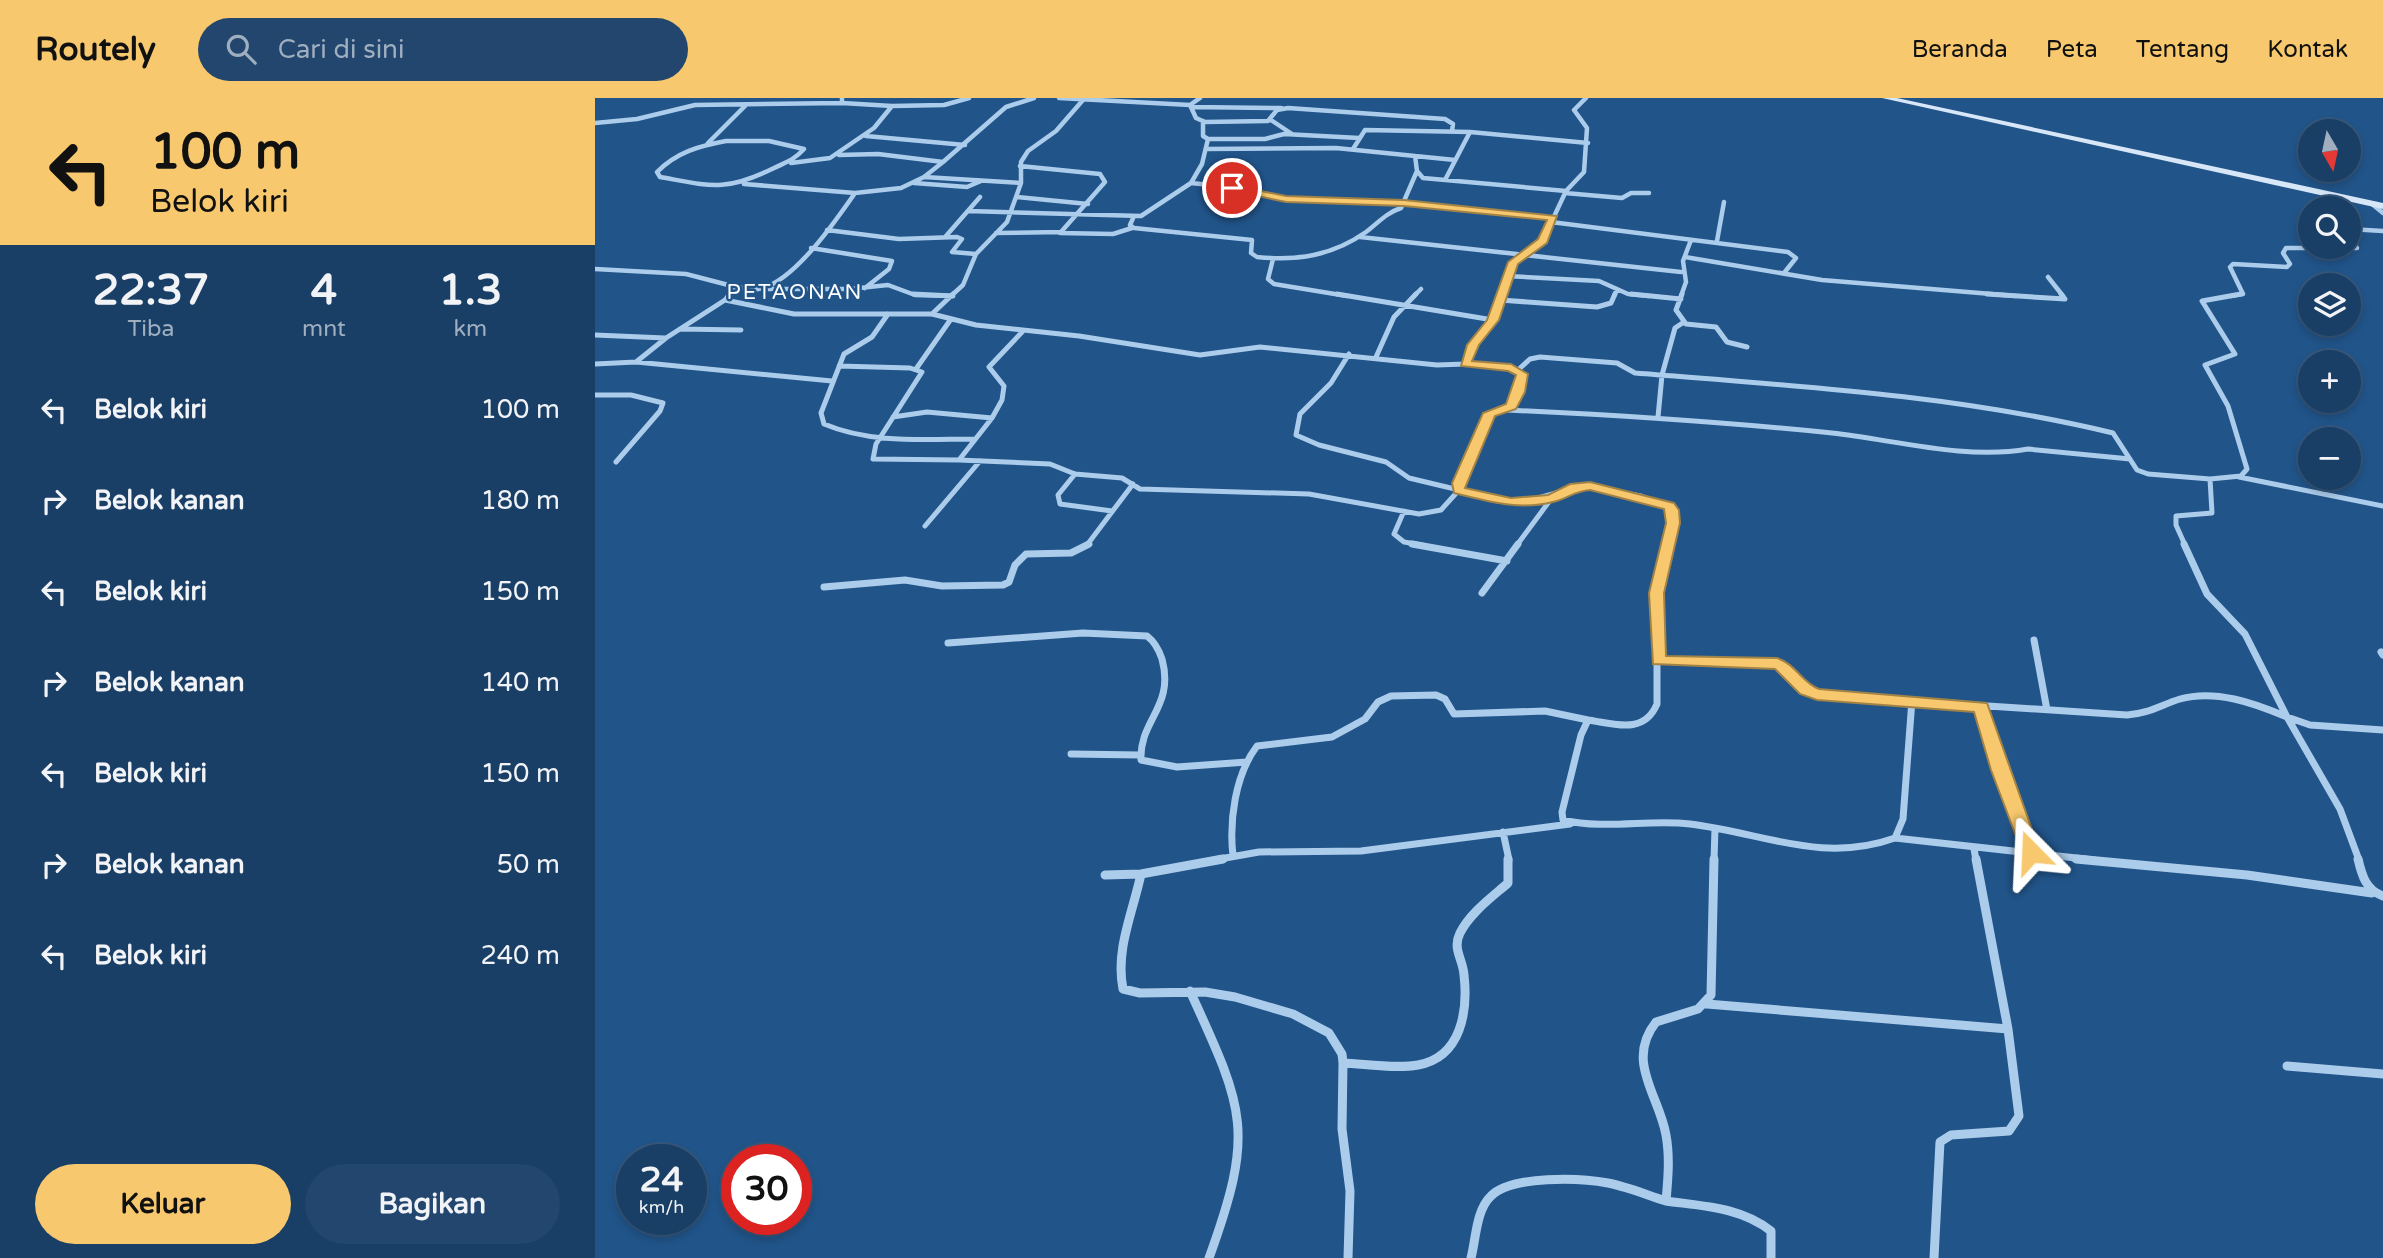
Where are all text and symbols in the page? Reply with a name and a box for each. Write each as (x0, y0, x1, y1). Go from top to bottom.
search box (198, 18, 688, 81)
text: Routely (35, 30, 156, 69)
icon: search (222, 30, 260, 68)
text: Cari di sini (278, 34, 404, 65)
text: Beranda (1912, 35, 2008, 64)
text: Peta (2046, 35, 2098, 64)
text: Tentang (2136, 35, 2229, 64)
text: Kontak (2267, 35, 2348, 64)
north arrow (2298, 119, 2361, 182)
map controls (2298, 119, 2361, 490)
text: 100 m (150, 123, 300, 182)
icon: left (35, 126, 126, 217)
pin (1202, 158, 1262, 218)
icon: arrive (1213, 169, 1251, 207)
text: Belok kiri (150, 183, 289, 221)
button: search (2298, 196, 2361, 259)
text: 22:37 (93, 265, 209, 316)
text: 4 (311, 265, 337, 316)
text: 1.3 (438, 265, 502, 316)
button: layers (2298, 273, 2361, 336)
district label: PETAONAN (727, 280, 863, 305)
text: Tiba (128, 315, 174, 343)
text: mnt (302, 315, 346, 343)
text: km (453, 315, 487, 343)
button: + (2298, 350, 2361, 413)
icon: left (35, 391, 73, 429)
text: Belok kiri (94, 394, 207, 425)
text: 100 m (480, 394, 560, 425)
button: − (2298, 427, 2361, 490)
icon: right (35, 482, 73, 520)
text: Belok kanan (94, 485, 245, 516)
text: 180 m (480, 485, 560, 516)
icon: left (35, 573, 73, 611)
text: Belok kiri (94, 576, 207, 607)
text: 150 m (480, 576, 560, 607)
icon: right (35, 664, 73, 702)
text: Belok kanan (94, 667, 245, 698)
text: 140 m (480, 667, 560, 698)
icon: left (35, 755, 73, 793)
text: Belok kiri (94, 758, 207, 789)
text: 150 m (480, 758, 560, 789)
position arrow (1994, 815, 2068, 889)
icon: right (35, 846, 73, 884)
text: Belok kanan (94, 849, 245, 880)
text: 50 m (497, 849, 560, 880)
icon: left (35, 937, 73, 975)
text: Belok kiri (94, 940, 207, 971)
text: 240 m (480, 940, 560, 971)
speed limit sign: 30 (721, 1144, 812, 1235)
text: 24 (640, 1159, 683, 1201)
button: Keluar (35, 1164, 291, 1244)
button: Bagikan (305, 1164, 560, 1244)
text: km/h (639, 1196, 684, 1218)

